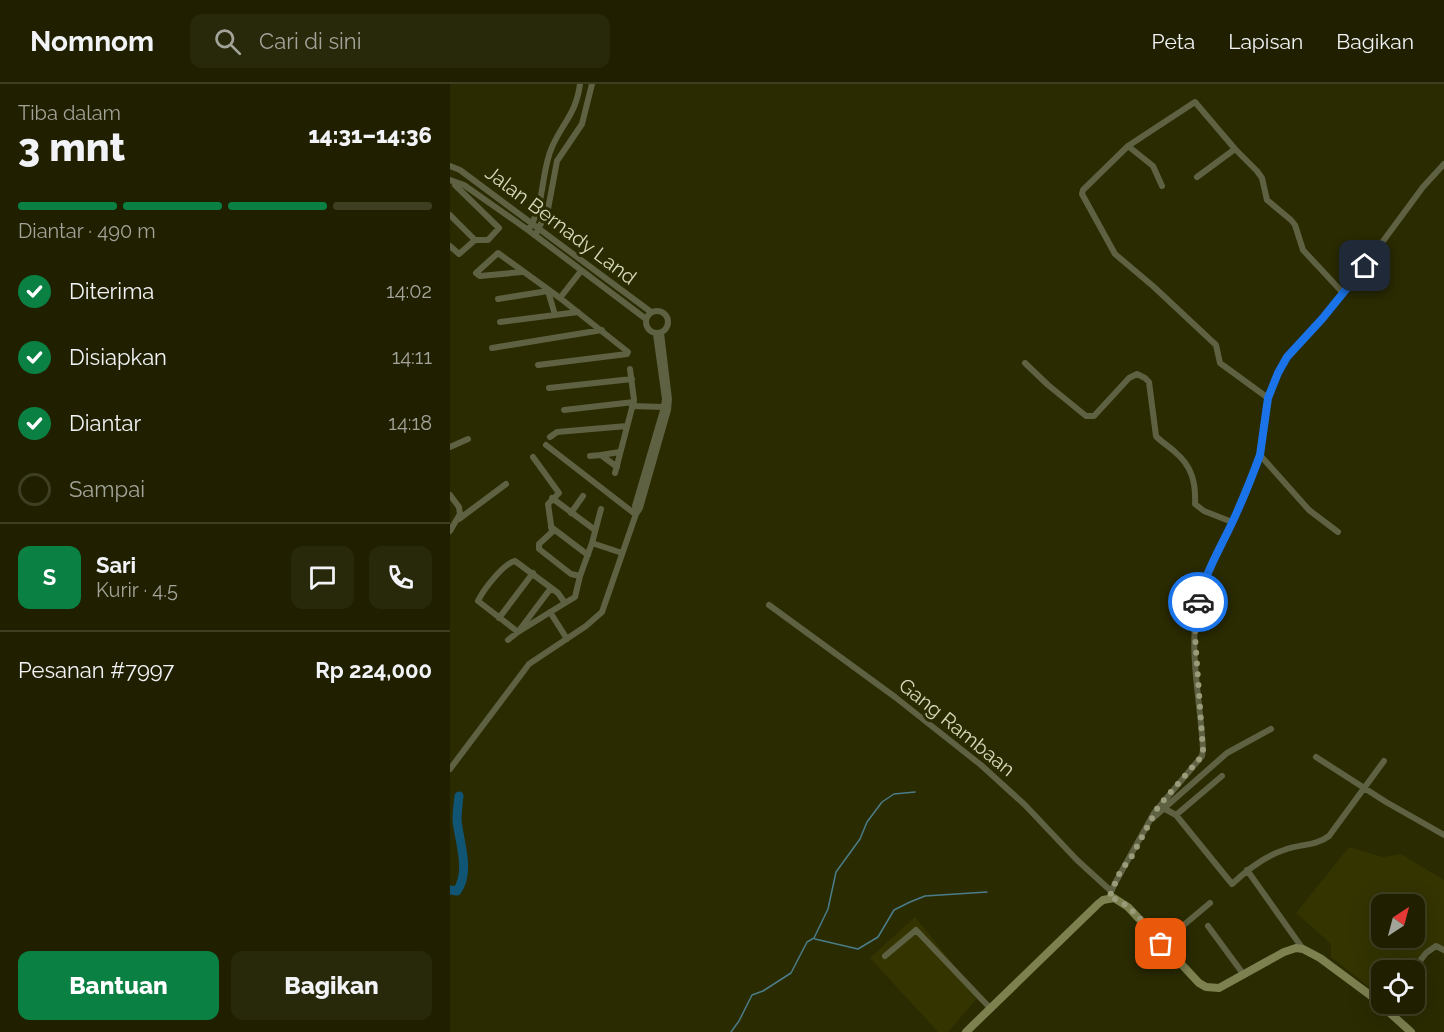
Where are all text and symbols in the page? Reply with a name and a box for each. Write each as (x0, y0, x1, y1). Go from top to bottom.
search box (190, 14, 610, 68)
text: Nomnom (30, 25, 154, 58)
icon: search (211, 25, 244, 58)
text: Cari di sini (259, 28, 361, 54)
text: Peta (1152, 29, 1195, 54)
text: Lapisan (1228, 29, 1303, 54)
text: Bagikan (1336, 29, 1414, 54)
text: Tiba dalam (18, 101, 121, 125)
text: 14:31–14:36 (308, 122, 432, 148)
text: 3 mnt (18, 124, 125, 170)
street label: Jalan Bernady Land (481, 160, 641, 290)
text: Diantar · 490 m (18, 219, 156, 243)
pin (1339, 240, 1390, 291)
icon: home (1348, 249, 1381, 282)
icon: check (18, 275, 51, 308)
text: Diterima (69, 278, 154, 304)
text: 14:02 (386, 279, 432, 303)
icon: check (18, 341, 51, 374)
text: Disiapkan (69, 344, 167, 370)
text: 14:11 (392, 345, 432, 369)
icon: check (18, 407, 51, 440)
text: Diantar (69, 410, 141, 436)
text: 14:18 (388, 411, 432, 435)
text: Sampai (69, 476, 145, 502)
button: chat (291, 546, 354, 609)
button: phone (369, 546, 432, 609)
text: Sari (96, 552, 136, 578)
text: S (43, 564, 56, 590)
courier (1168, 572, 1228, 632)
text: Kurir · 4.5 (96, 578, 178, 602)
icon: car (1182, 586, 1215, 619)
text: Pesanan #7997 (18, 657, 174, 683)
text: Rp 224,000 (315, 657, 432, 683)
street label: Gang Rambaan (894, 673, 1020, 781)
north arrow (1371, 894, 1425, 948)
map controls (1371, 894, 1425, 1014)
pin (1135, 918, 1186, 969)
icon: bag (1144, 927, 1177, 960)
button: Bantuan (18, 951, 219, 1020)
button: Bagikan (231, 951, 432, 1020)
button: locate (1371, 960, 1425, 1014)

